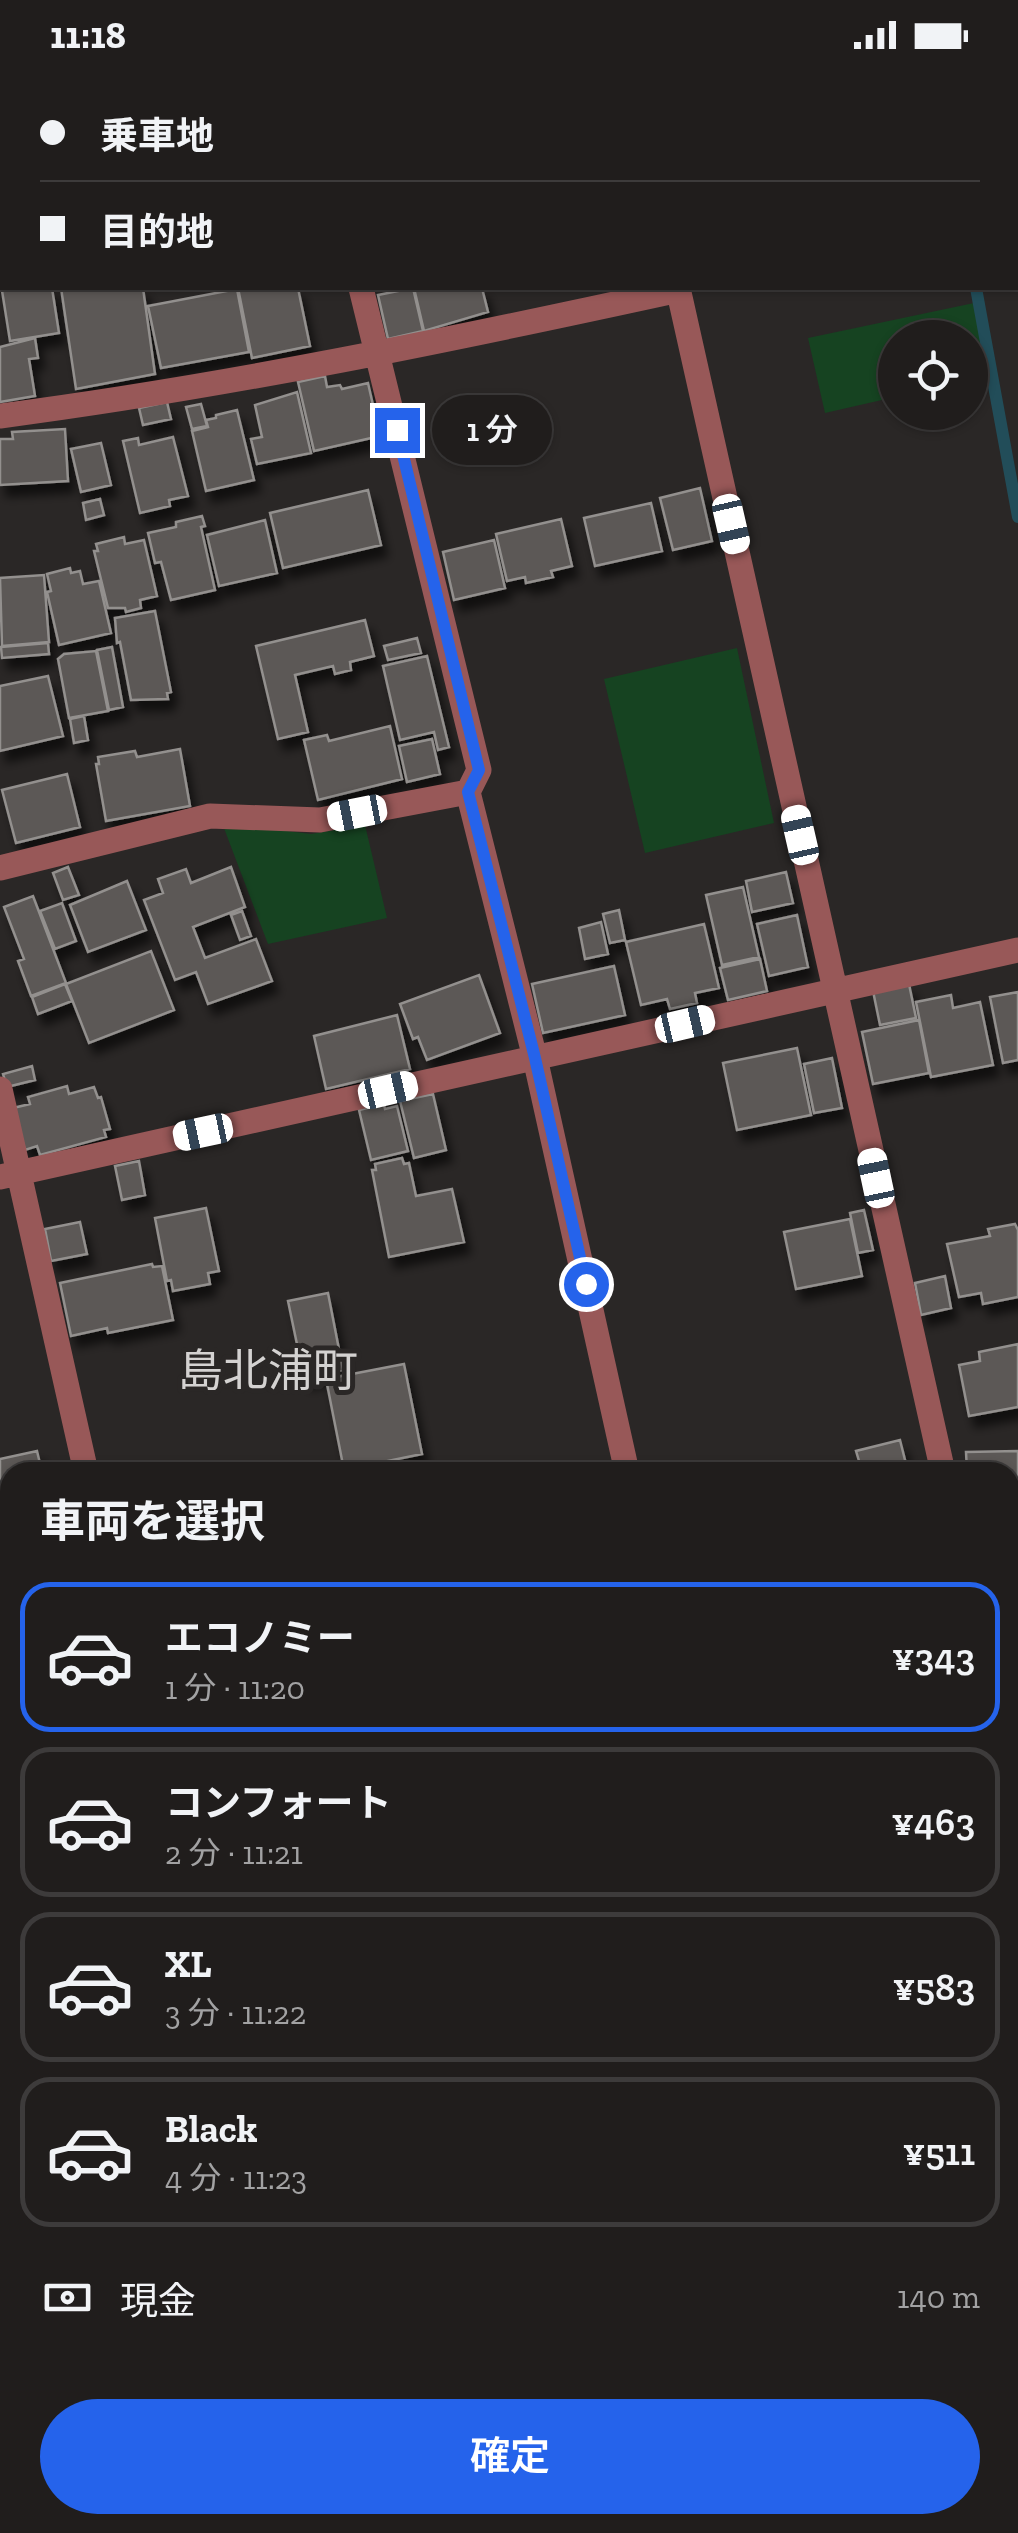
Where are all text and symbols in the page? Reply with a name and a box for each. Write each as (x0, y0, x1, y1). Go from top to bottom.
text: 11:18 (50, 12, 126, 58)
text: 乗車地 (100, 113, 214, 159)
text: 目的地 (100, 209, 214, 255)
map controls (878, 320, 988, 430)
button: locate (878, 320, 988, 430)
callout: 1 分 (432, 395, 552, 465)
route end (375, 408, 420, 453)
text: 1 分 (466, 411, 518, 449)
car (710, 491, 752, 557)
car (325, 793, 389, 833)
car (779, 802, 821, 868)
car (652, 1003, 718, 1045)
car (355, 1069, 421, 1111)
car (171, 1111, 235, 1153)
car (855, 1146, 897, 1210)
route start (564, 1262, 609, 1307)
district label: 島北浦町 (178, 1344, 358, 1398)
text: 車両を選択 (40, 1495, 265, 1549)
icon: car (45, 1612, 135, 1702)
text: エコノミー (165, 1615, 355, 1661)
text: ¥343 (892, 1634, 975, 1680)
text: 1 分 · 11:20 (165, 1669, 305, 1707)
icon: car (45, 1777, 135, 1867)
text: コンフォート (165, 1780, 392, 1826)
text: ¥463 (891, 1799, 975, 1845)
text: 2 分 · 11:21 (165, 1834, 303, 1872)
text: XL (165, 1941, 212, 1987)
icon: car (45, 1942, 135, 2032)
text: ¥583 (893, 1964, 975, 2010)
text: 3 分 · 11:22 (165, 1994, 306, 2032)
text: Black (165, 2106, 258, 2152)
icon: car (45, 2107, 135, 2197)
text: ¥511 (903, 2129, 975, 2175)
text: 4 分 · 11:23 (165, 2159, 307, 2197)
icon: cash (40, 2270, 95, 2325)
text: 現金 (120, 2278, 196, 2324)
text: 140 m (897, 2278, 980, 2316)
button: 確定 (40, 2399, 980, 2514)

